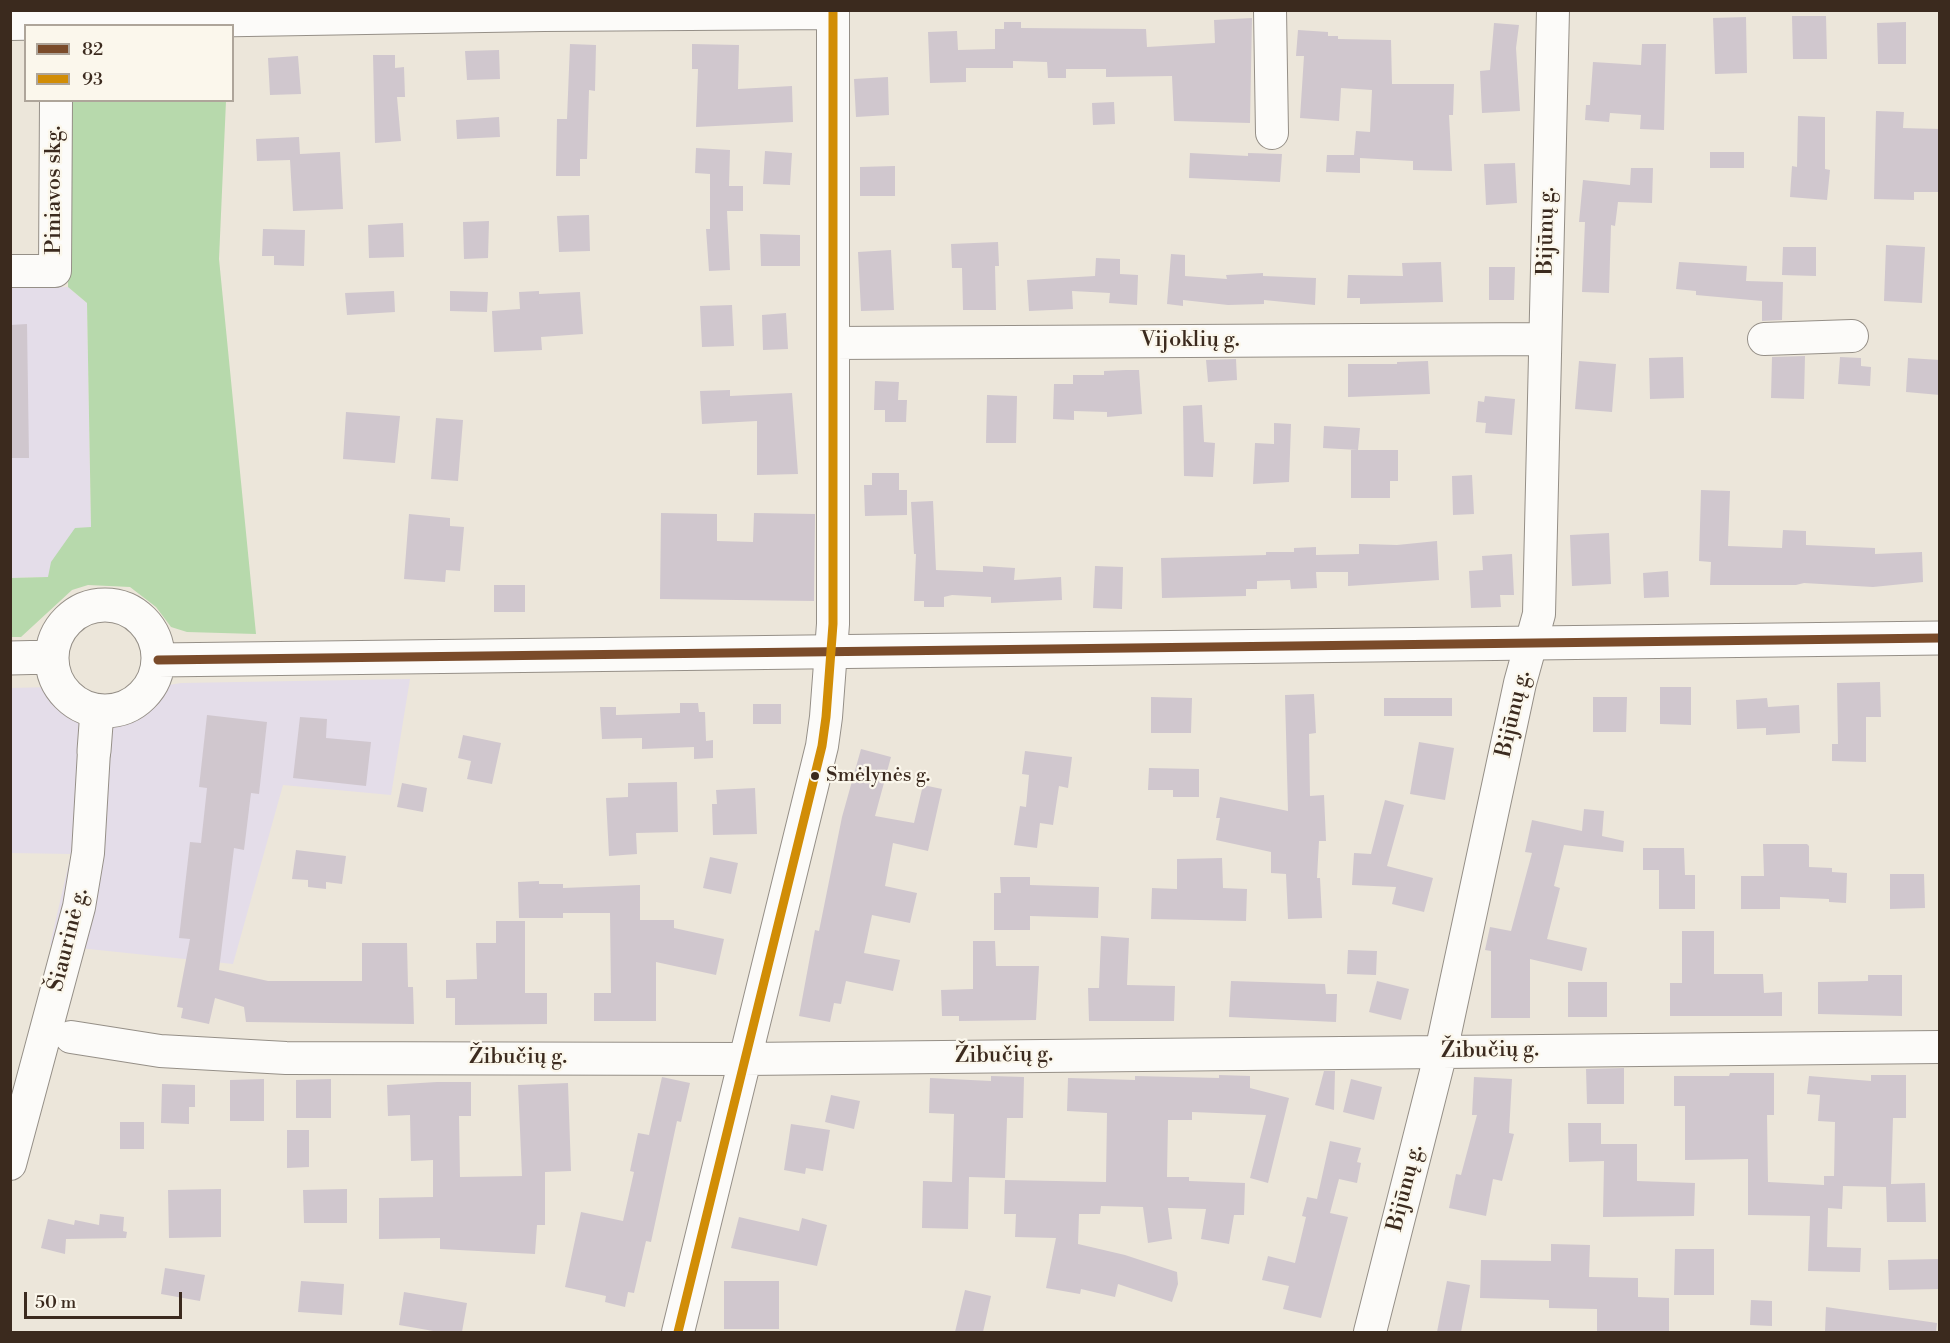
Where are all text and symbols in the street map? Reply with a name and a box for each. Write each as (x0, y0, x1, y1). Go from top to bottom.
legend (24, 24, 234, 102)
text: 82 (82, 38, 103, 61)
text: 93 (82, 68, 103, 91)
street label: Piniavos skg. (42, 126, 68, 254)
street label: Bijūnų g. (1533, 187, 1561, 275)
street label: Vijoklių g. (1140, 328, 1240, 354)
street label: Bijūnų g. (1491, 668, 1537, 760)
place label: Smėlynės g. (826, 764, 930, 788)
marker: Smėlynės g. (809, 770, 821, 782)
street label: Šiaurinė g. (43, 886, 95, 994)
street label: Žibučių g. (1441, 1037, 1539, 1065)
street label: Žibučių g. (955, 1042, 1053, 1070)
street label: Žibučių g. (469, 1045, 567, 1071)
street label: Bijūnų g. (1383, 1142, 1429, 1234)
scale bar (27, 1280, 184, 1318)
text: 50 m (35, 1291, 76, 1314)

